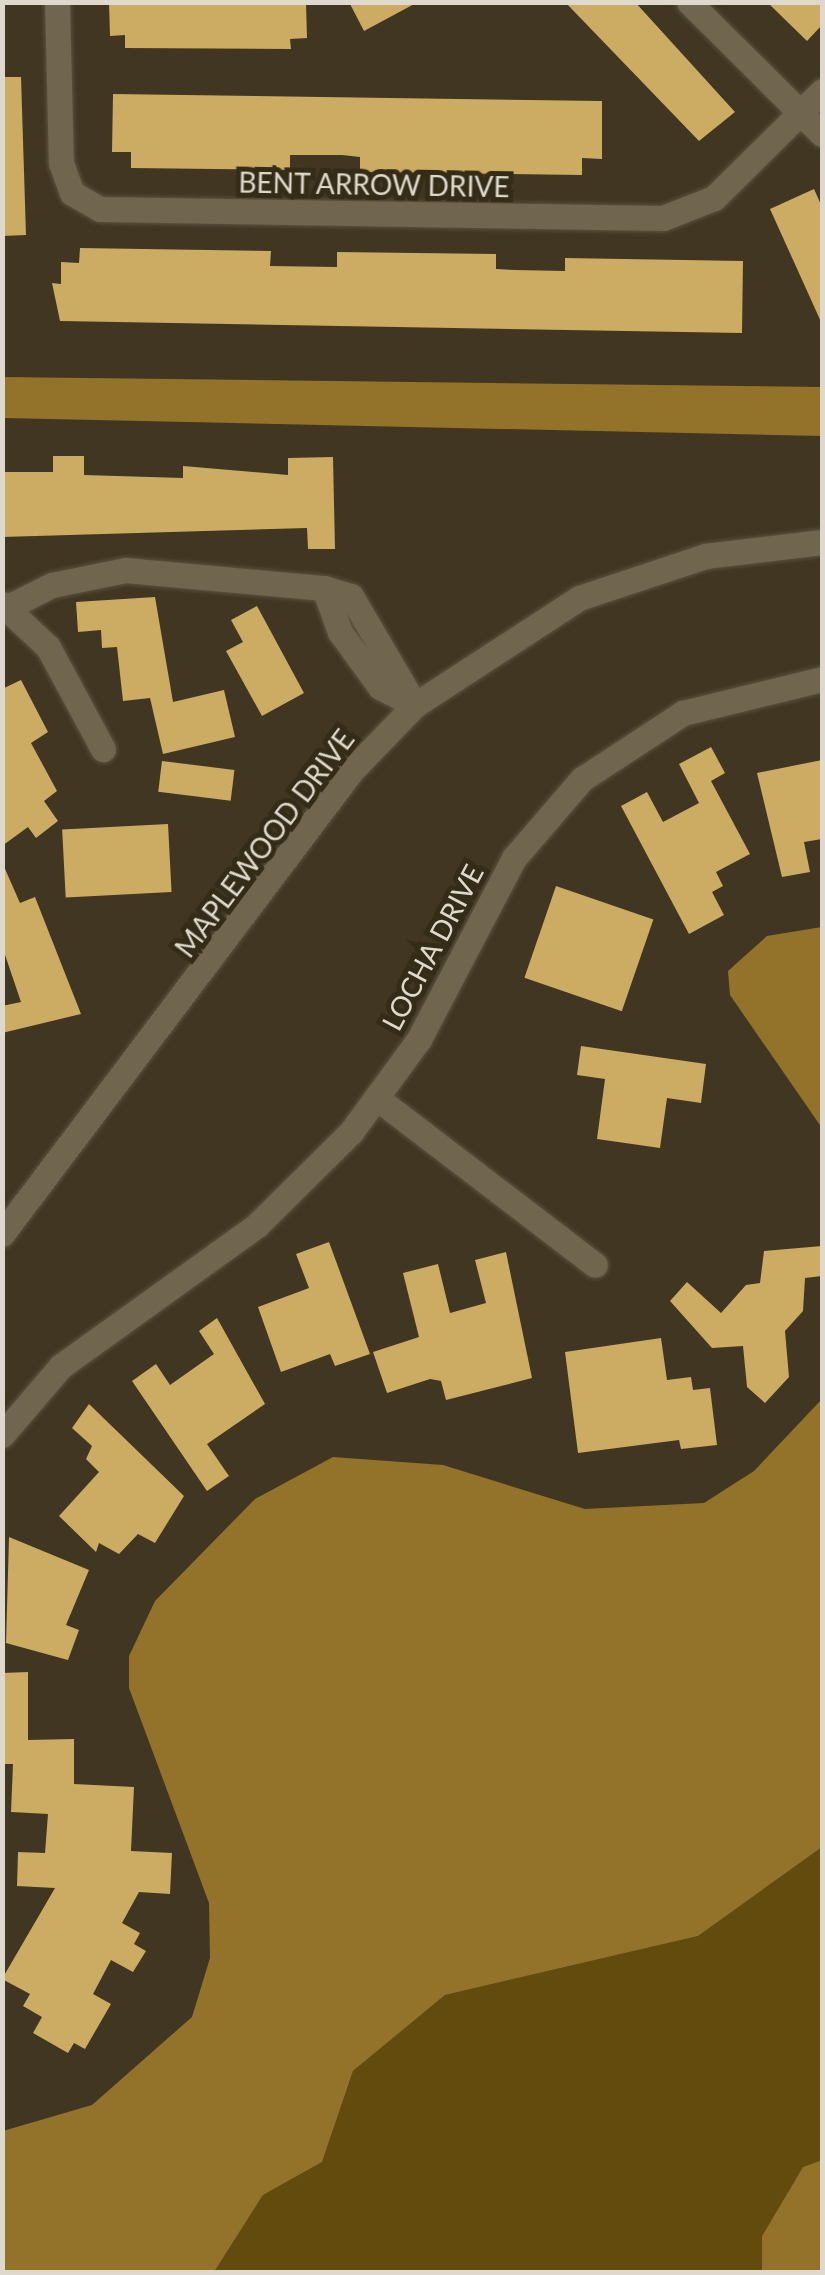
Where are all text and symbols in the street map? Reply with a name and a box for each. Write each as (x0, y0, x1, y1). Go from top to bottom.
street label: BENT ARROW DRIVE (237, 165, 511, 203)
street label: MAPLEWOOD DRIVE (167, 723, 361, 963)
street label: LOCHA DRIVE (374, 858, 490, 1036)

